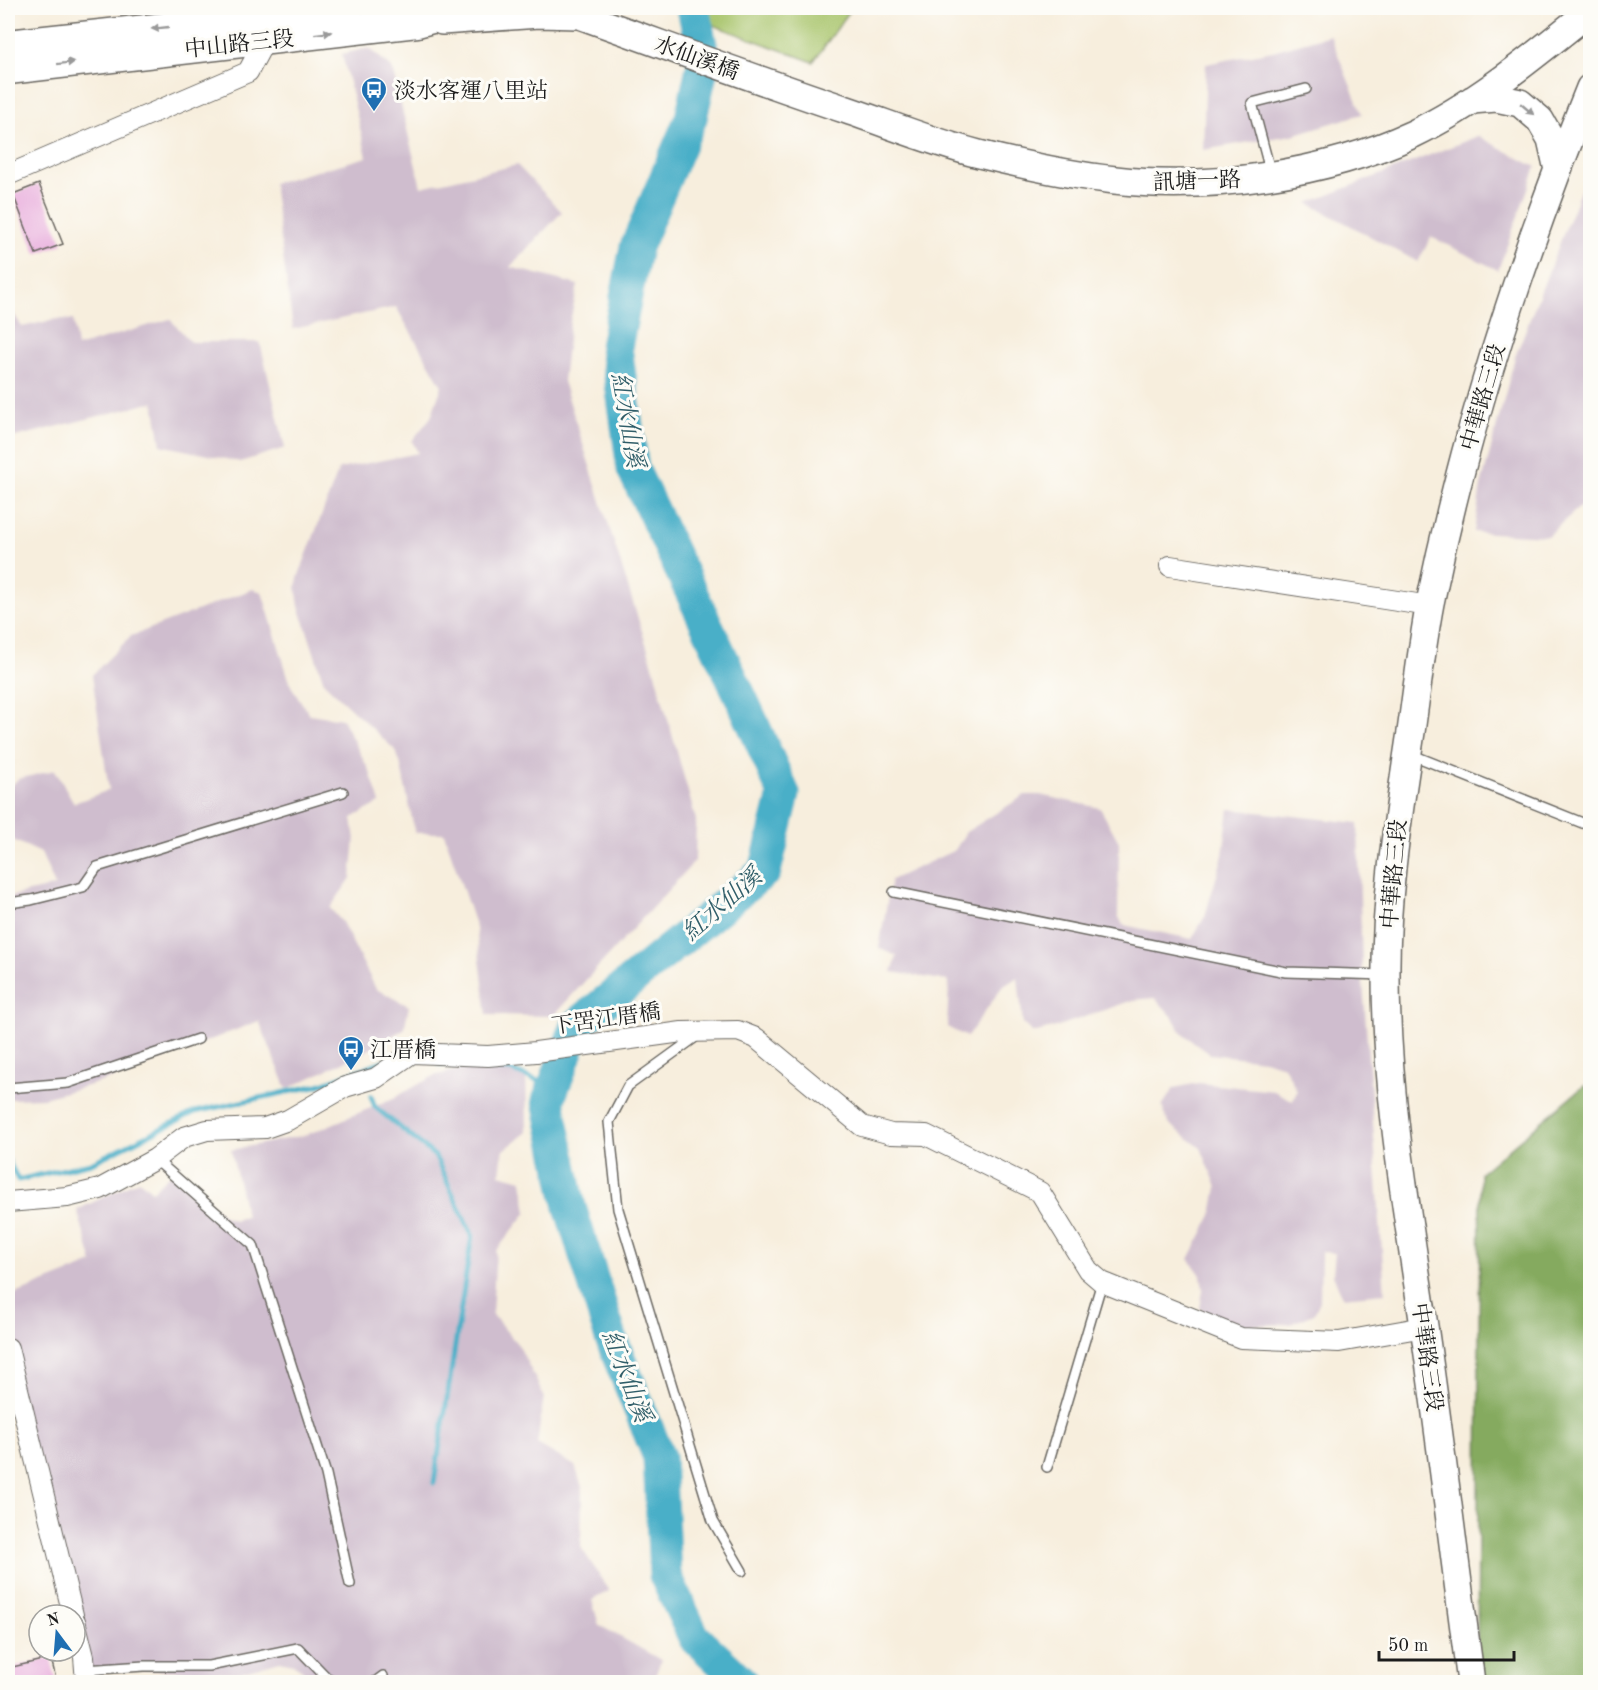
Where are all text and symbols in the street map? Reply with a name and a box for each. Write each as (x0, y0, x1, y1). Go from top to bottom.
one-way arrow (150, 24, 169, 33)
street label: 中山路三段 (183, 26, 295, 62)
one-way arrow (313, 28, 332, 38)
street label: 水仙溪橋 (651, 32, 742, 84)
one-way arrow (56, 58, 75, 67)
bus stop icon: 淡水客運八里站 (359, 75, 389, 113)
place label: 淡水客運八里站 (394, 79, 548, 103)
one-way arrow (1519, 102, 1534, 115)
street label: 訊塘一路 (1153, 167, 1241, 195)
street label: 中華路三段 (1456, 341, 1510, 453)
water label: 紅水仙溪 (606, 370, 650, 473)
street label: 中華路三段 (1377, 818, 1411, 930)
water label: 紅水仙溪 (677, 861, 770, 946)
street label: 下罟江厝橋 (550, 999, 662, 1039)
bus stop icon: 江厝橋 (336, 1034, 366, 1072)
place label: 江厝橋 (370, 1038, 436, 1062)
street label: 中華路三段 (1407, 1301, 1447, 1413)
water label: 紅水仙溪 (597, 1327, 657, 1429)
north arrow (27, 1603, 87, 1663)
text: N (45, 1611, 62, 1630)
scale bar (1379, 1624, 1514, 1662)
text: 50 m (1388, 1637, 1428, 1655)

